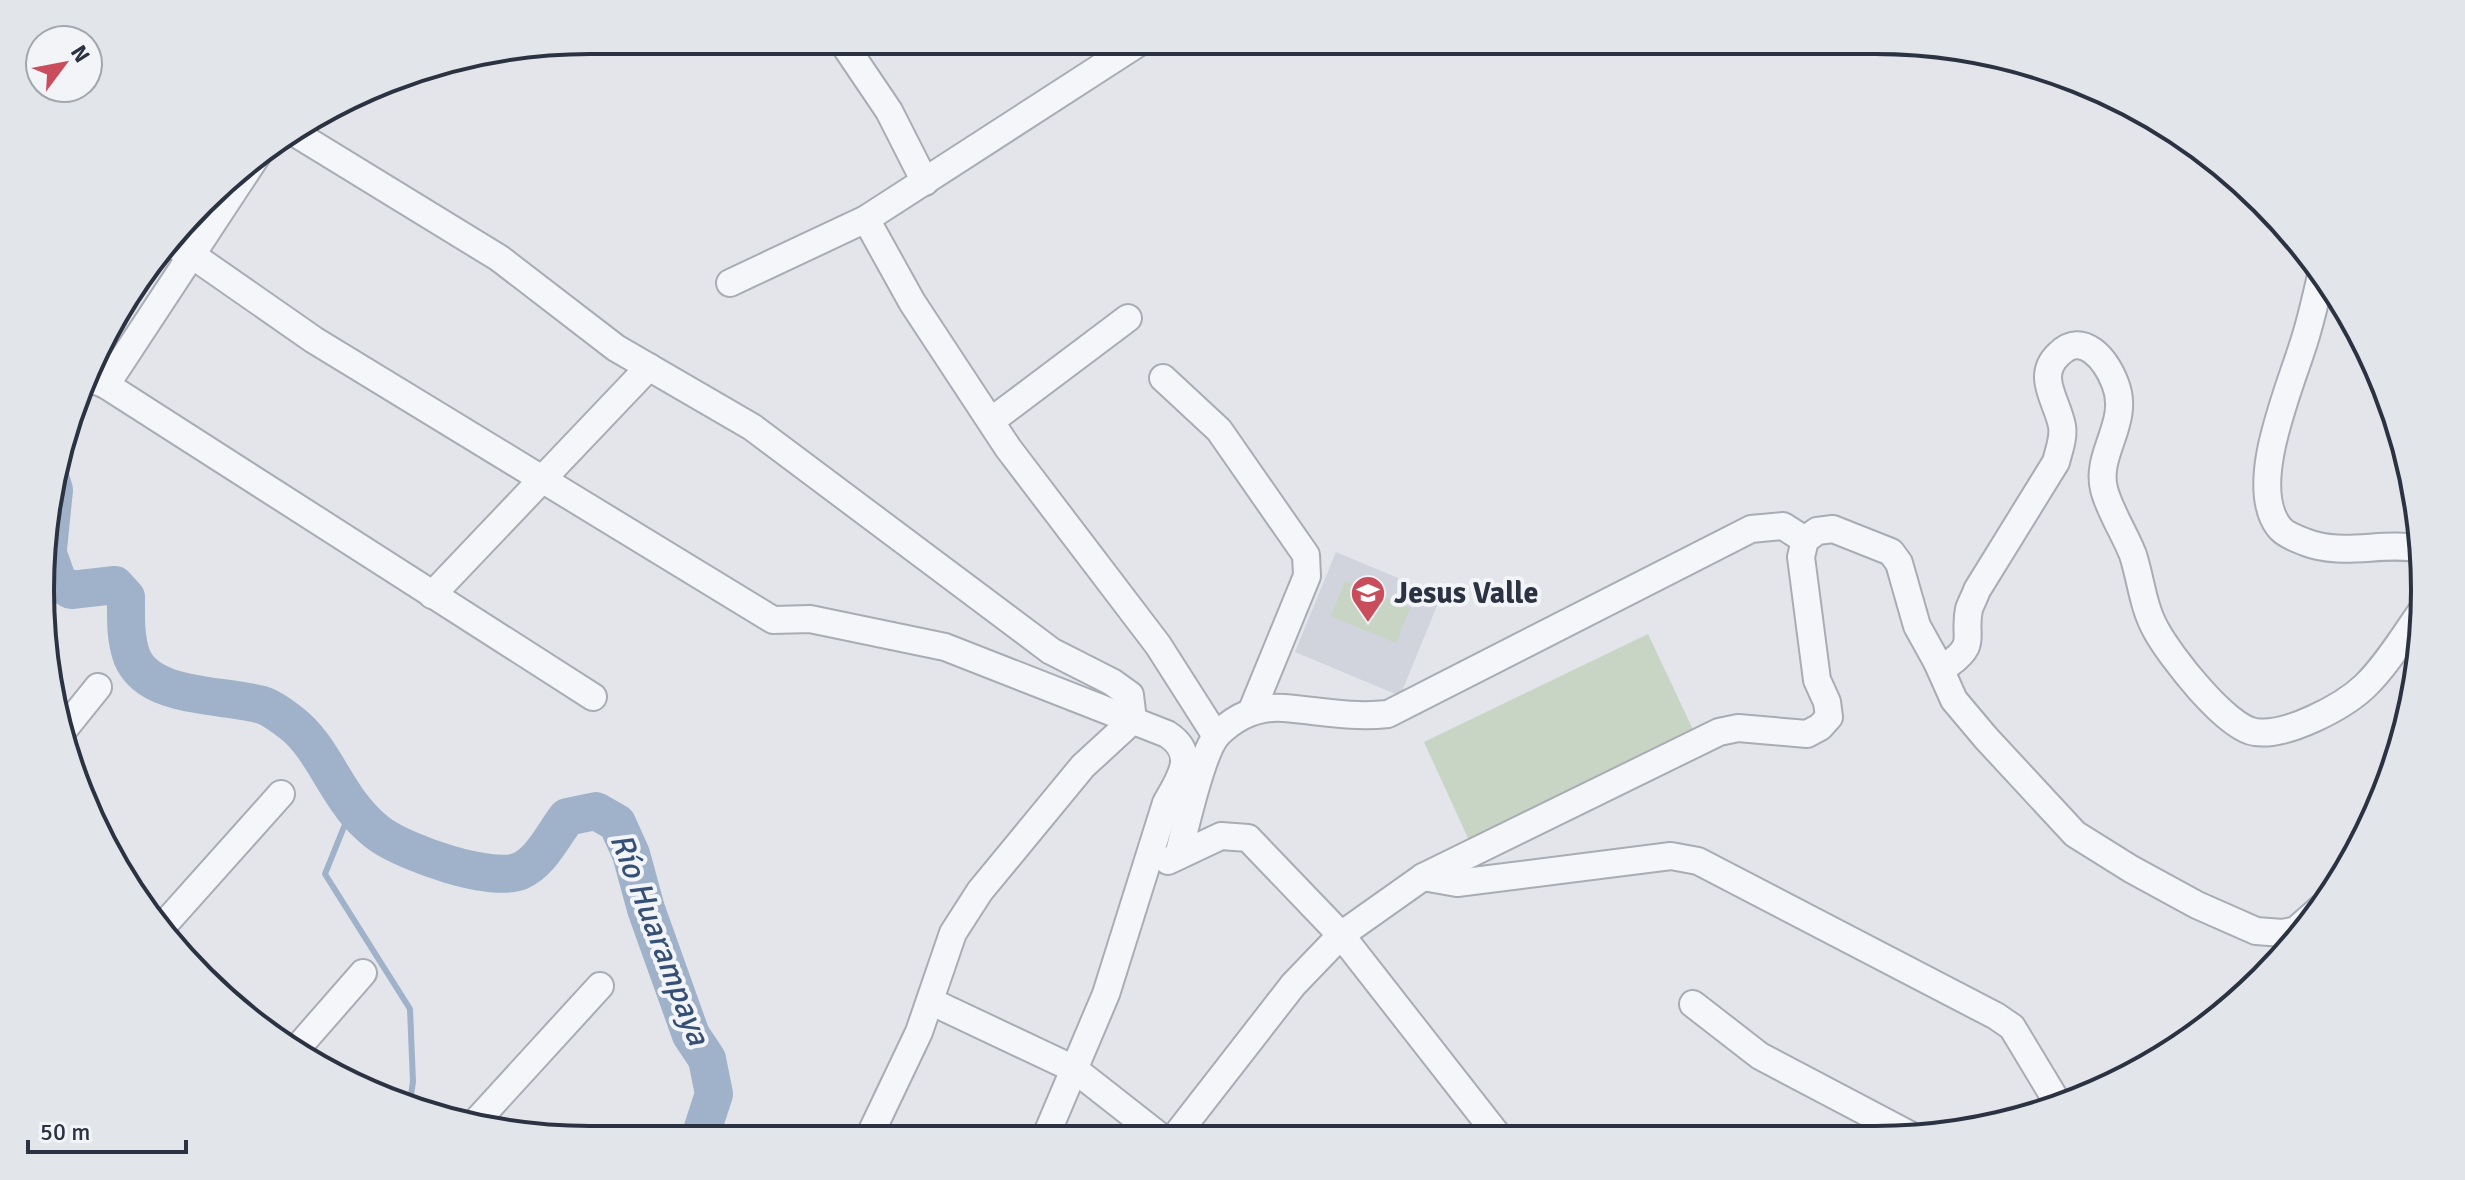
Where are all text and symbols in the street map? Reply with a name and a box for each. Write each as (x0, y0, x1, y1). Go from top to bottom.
north arrow (24, 24, 104, 104)
text: N (65, 40, 96, 67)
school or university icon: Jesus Valle (1349, 574, 1387, 624)
place label: Jesus Valle (1394, 575, 1538, 612)
water label: Río Huarampaya (602, 828, 719, 1051)
scale bar (28, 1104, 186, 1154)
text: 50 m (40, 1117, 90, 1147)

